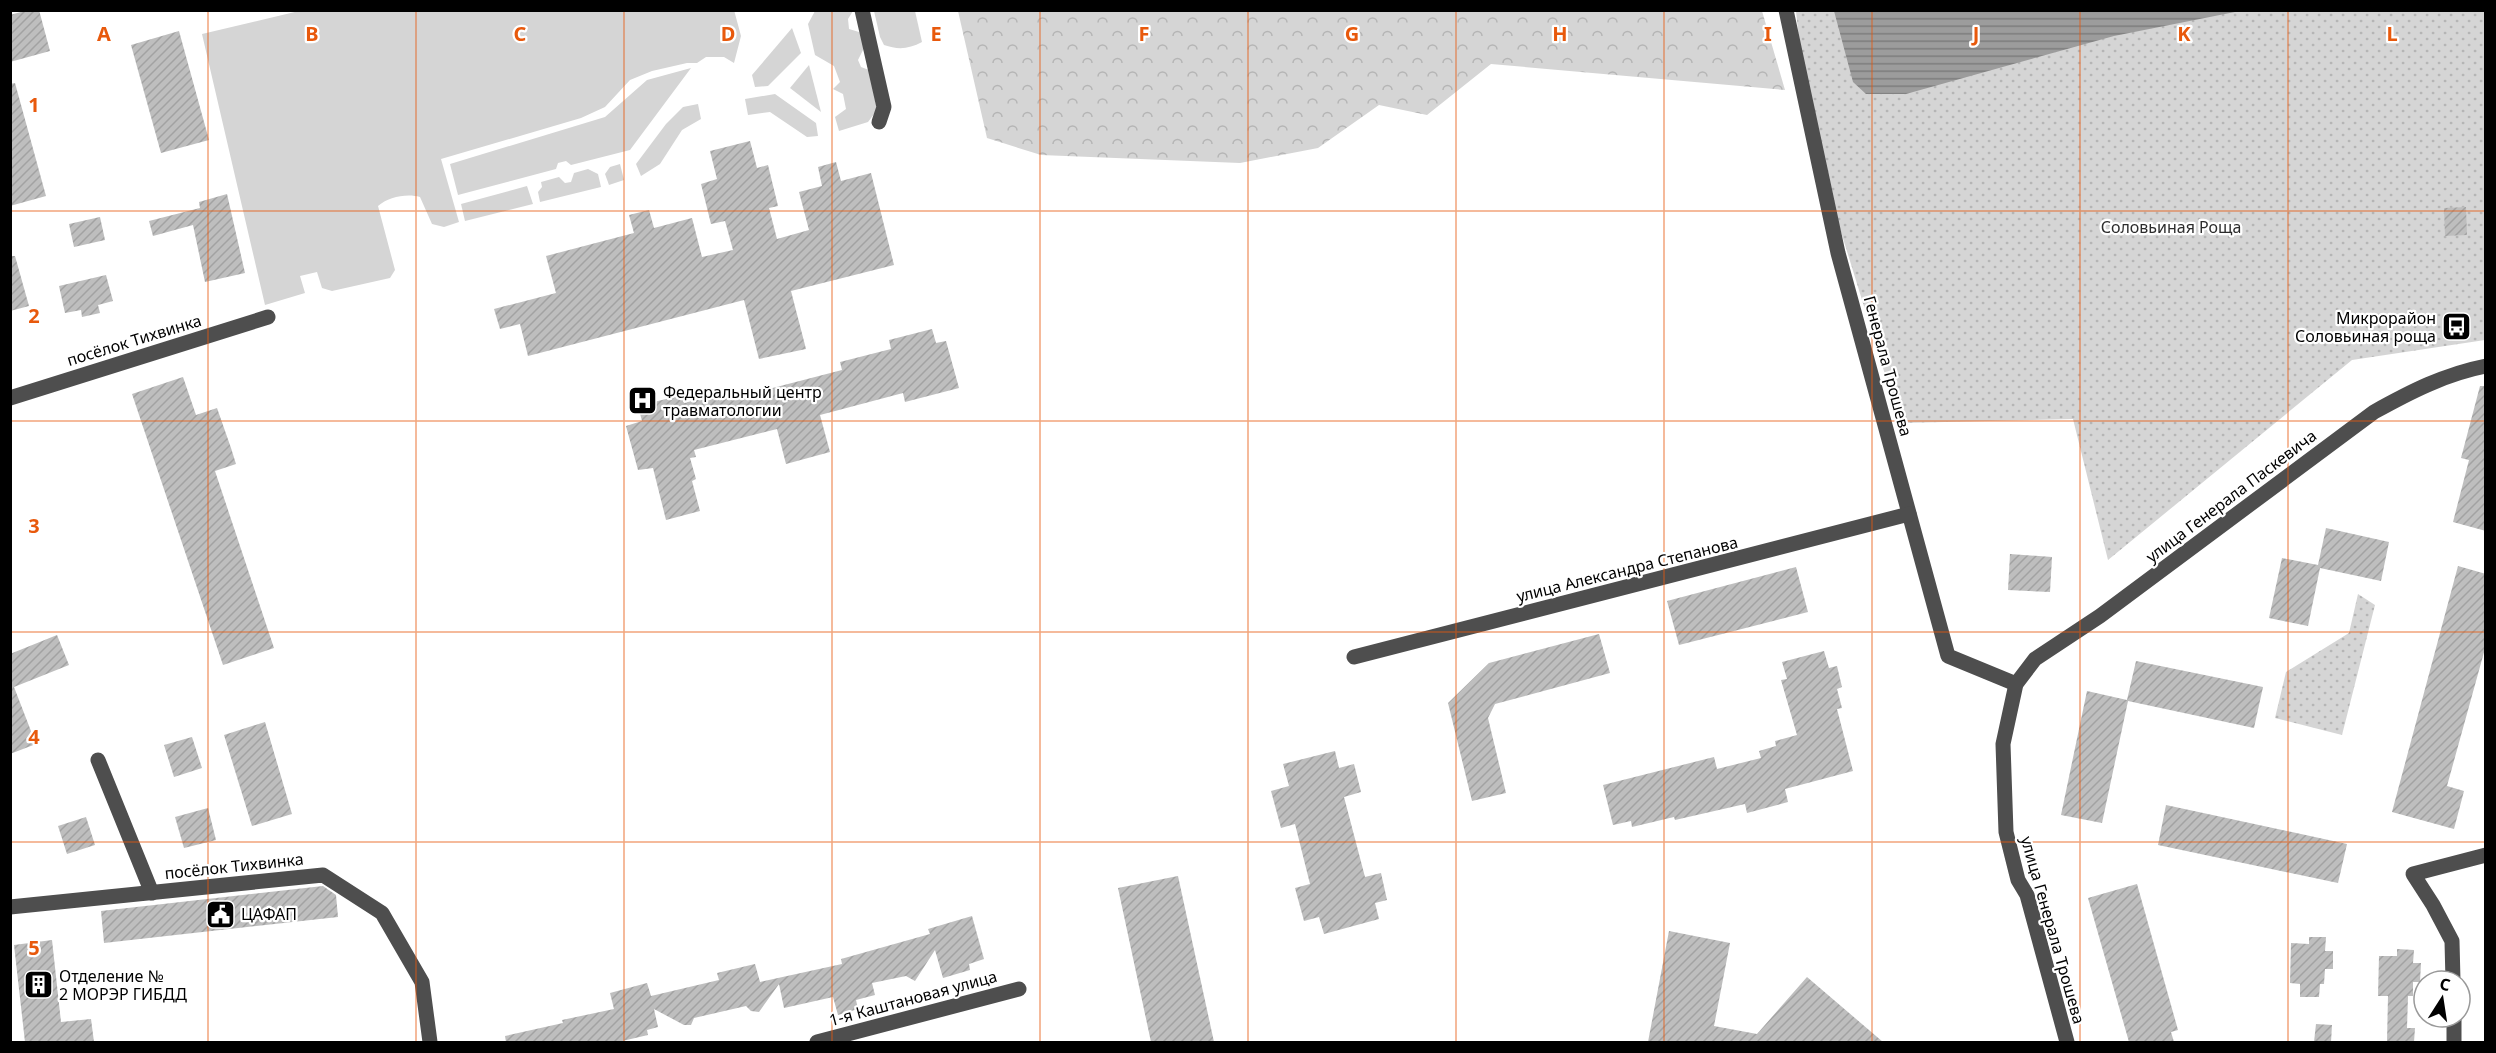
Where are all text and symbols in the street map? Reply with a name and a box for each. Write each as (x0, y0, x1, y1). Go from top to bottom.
text: A (97, 20, 111, 47)
text: B (305, 20, 319, 47)
text: C (514, 20, 527, 47)
text: D (721, 20, 735, 47)
text: E (930, 20, 942, 47)
text: F (1139, 20, 1149, 47)
text: G (1345, 20, 1359, 47)
text: H (1552, 20, 1568, 47)
text: I (1764, 20, 1772, 47)
text: J (1971, 20, 1979, 47)
text: K (2177, 20, 2191, 47)
text: L (2386, 20, 2398, 47)
text: 1 (28, 91, 40, 118)
park label: Соловьиная Роща (2101, 216, 2241, 238)
street label: Генерала Трошева (1859, 293, 1917, 439)
text: 2 (28, 302, 40, 329)
place label: Микрорайон Соловьиная роща (2295, 307, 2436, 347)
street label: посёлок Тихвинка (64, 309, 204, 371)
bus stop icon: Микрорайон Соловьиная роща (2441, 311, 2473, 343)
place label: Федеральный центр травматологии (663, 381, 822, 421)
hospital icon: Федеральный центр травматологии (626, 385, 658, 417)
street label: улица Генерала Паскевича (2141, 425, 2321, 567)
text: 3 (28, 512, 40, 539)
street label: улица Александра Степанова (1514, 531, 1740, 607)
text: 4 (28, 723, 40, 750)
street label: улица Генерала Трошева (2016, 834, 2090, 1026)
street label: посёлок Тихвинка (163, 848, 305, 884)
public building icon: ЦАФАП (204, 898, 236, 930)
place label: ЦАФАП (241, 903, 297, 925)
text: 5 (28, 934, 40, 961)
place label: Отделение № 2 МОРЭР ГИБДД (59, 965, 187, 1005)
street label: 1-я Каштановая улица (827, 965, 999, 1031)
building icon: Отделение № 2 МОРЭР ГИБДД (22, 969, 54, 1001)
north arrow (2412, 969, 2472, 1029)
text: С (2438, 972, 2452, 996)

